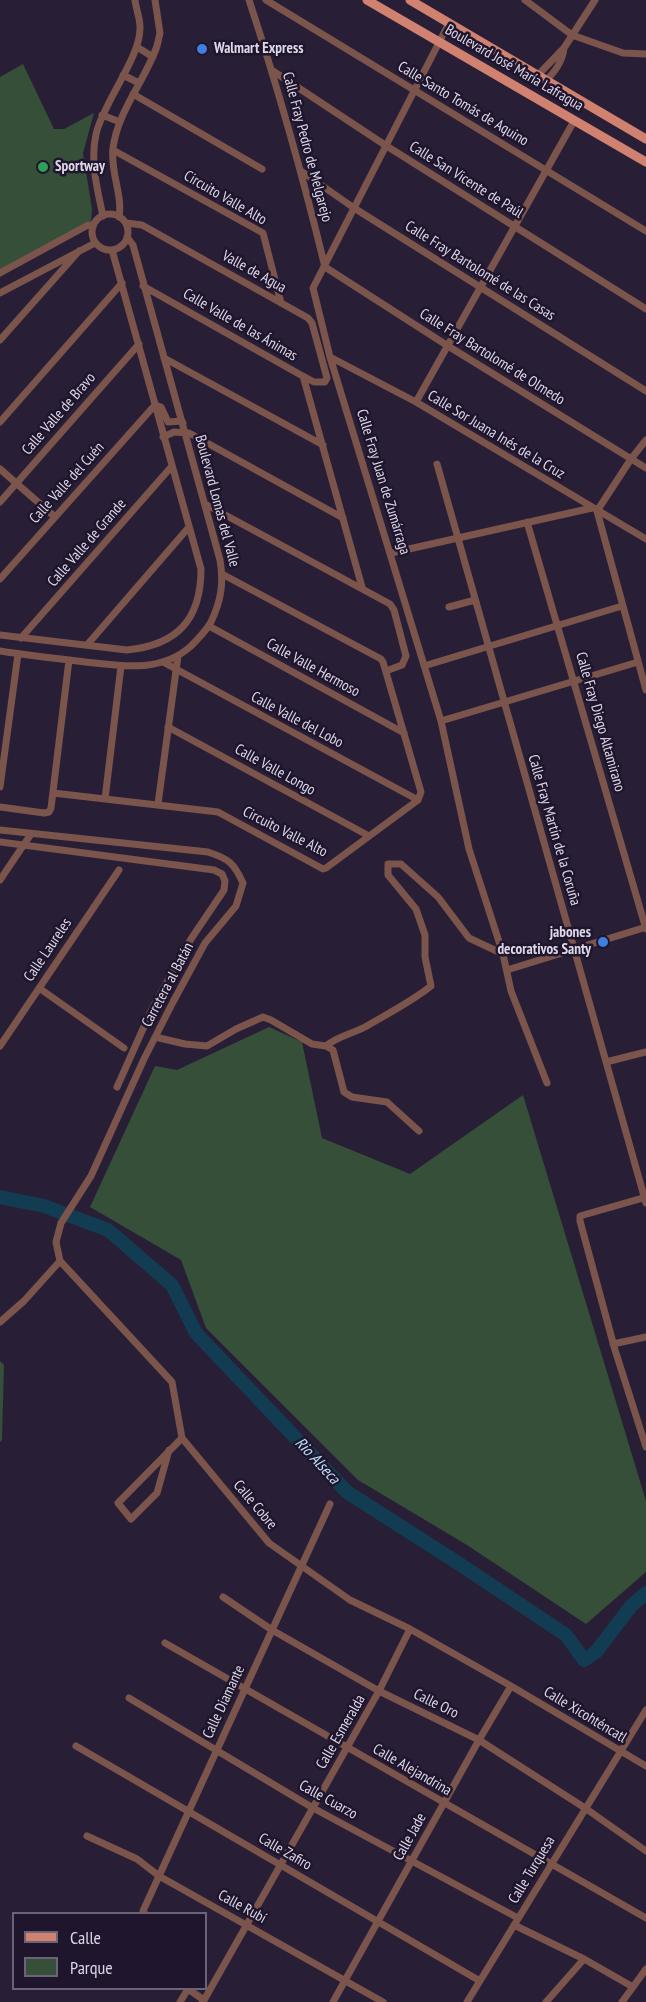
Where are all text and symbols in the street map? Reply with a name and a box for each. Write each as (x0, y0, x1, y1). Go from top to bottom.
street label: Boulevard José María Lafragua (442, 21, 586, 115)
place label: Walmart Express (214, 40, 303, 58)
marker: Walmart Express (195, 42, 209, 56)
street label: Calle Santo Tomás de Aquino (394, 58, 532, 150)
street label: Calle Fray Pedro de Melgarejo (278, 70, 336, 224)
street label: Calle San Vicente de Paúl (406, 138, 526, 222)
place label: Sportway (55, 158, 105, 176)
marker: Sportway (36, 160, 50, 174)
street label: Circuito Valle Alto (180, 167, 270, 229)
street label: Calle Fray Bartolomé de las Casas (402, 217, 558, 325)
street label: Valle de Agua (219, 247, 289, 297)
street label: Calle Valle de las Ánimas (180, 285, 300, 365)
street label: Calle Fray Bartolomé de Olmedo (416, 305, 568, 409)
street label: Calle Valle de Bravo (18, 369, 100, 459)
street label: Calle Sor Juana Inés de la Cruz (424, 387, 568, 483)
street label: Calle Fray Juan de Zumárraga (352, 407, 414, 557)
street label: Boulevard Lomas del Valle (191, 433, 243, 569)
street label: Calle Valle del Cuén (26, 439, 108, 527)
street label: Calle Valle de Grande (44, 495, 130, 591)
street label: Calle Valle Hermoso (263, 635, 363, 701)
street label: Calle Fray Diego Altamirano (571, 650, 629, 794)
street label: Calle Valle del Lobo (248, 688, 346, 752)
street label: Calle Valle Longo (232, 740, 318, 800)
street label: Calle Fray Martín de la Coruña (524, 753, 584, 907)
street label: Circuito Valle Alto (240, 803, 330, 861)
street label: Calle Laureles (20, 915, 76, 985)
place label: jabones decorativos Santy (497, 924, 591, 959)
marker: jabones decorativos Santy (596, 935, 610, 949)
street label: Carretera al Batán (138, 940, 198, 1030)
water label: Rio Alseca (291, 1434, 343, 1488)
street label: Calle Cobre (229, 1477, 281, 1533)
street label: Calle Diamante (199, 1663, 249, 1741)
street label: Calle Xicohténcatl (540, 1683, 630, 1747)
street label: Calle Oro (411, 1685, 461, 1723)
street label: Calle Esmeralda (313, 1692, 369, 1772)
street label: Calle Alejandrina (369, 1740, 455, 1800)
street label: Calle Cuarzo (296, 1777, 360, 1823)
street label: Calle Jade (390, 1810, 430, 1864)
street label: Calle Zafiro (255, 1830, 315, 1874)
street label: Calle Turquesa (505, 1833, 559, 1907)
street label: Calle Rubí (215, 1886, 269, 1928)
legend (12, 1912, 207, 1990)
text: Calle (70, 1926, 101, 1949)
text: Parque (70, 1956, 113, 1979)

